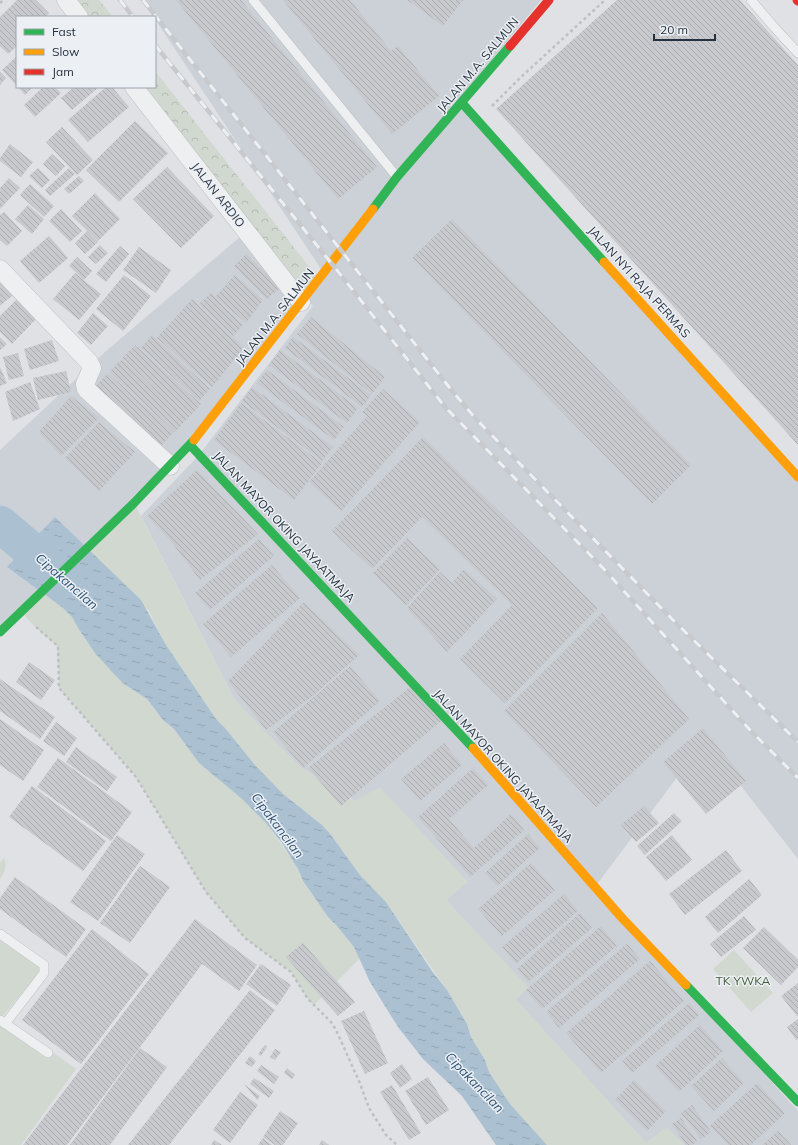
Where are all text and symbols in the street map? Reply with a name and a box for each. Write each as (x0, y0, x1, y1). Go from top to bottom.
street label: JALAN M.A. SALMUN (434, 14, 522, 115)
legend (16, 16, 156, 88)
scale bar (654, 16, 715, 42)
text: 20 m (660, 22, 688, 37)
text: Fast (52, 24, 76, 39)
text: Slow (52, 44, 80, 59)
text: Jam (52, 64, 74, 79)
street label: JALAN ARDIO (188, 159, 248, 230)
street label: JALAN NYI RAJA PERMAS (585, 223, 694, 341)
street label: JALAN M.A. SALMUN (232, 265, 317, 368)
street label: JALAN MAYOR OKING JAYAATMAJA (210, 448, 359, 605)
water label: Cipakancilan (32, 549, 102, 613)
street label: JALAN MAYOR OKING JAYAATMAJA (430, 686, 576, 846)
water label: Cipakancilan (248, 789, 308, 861)
park label: TK YWKA (716, 973, 771, 988)
water label: Cipakancilan (442, 1049, 508, 1115)

